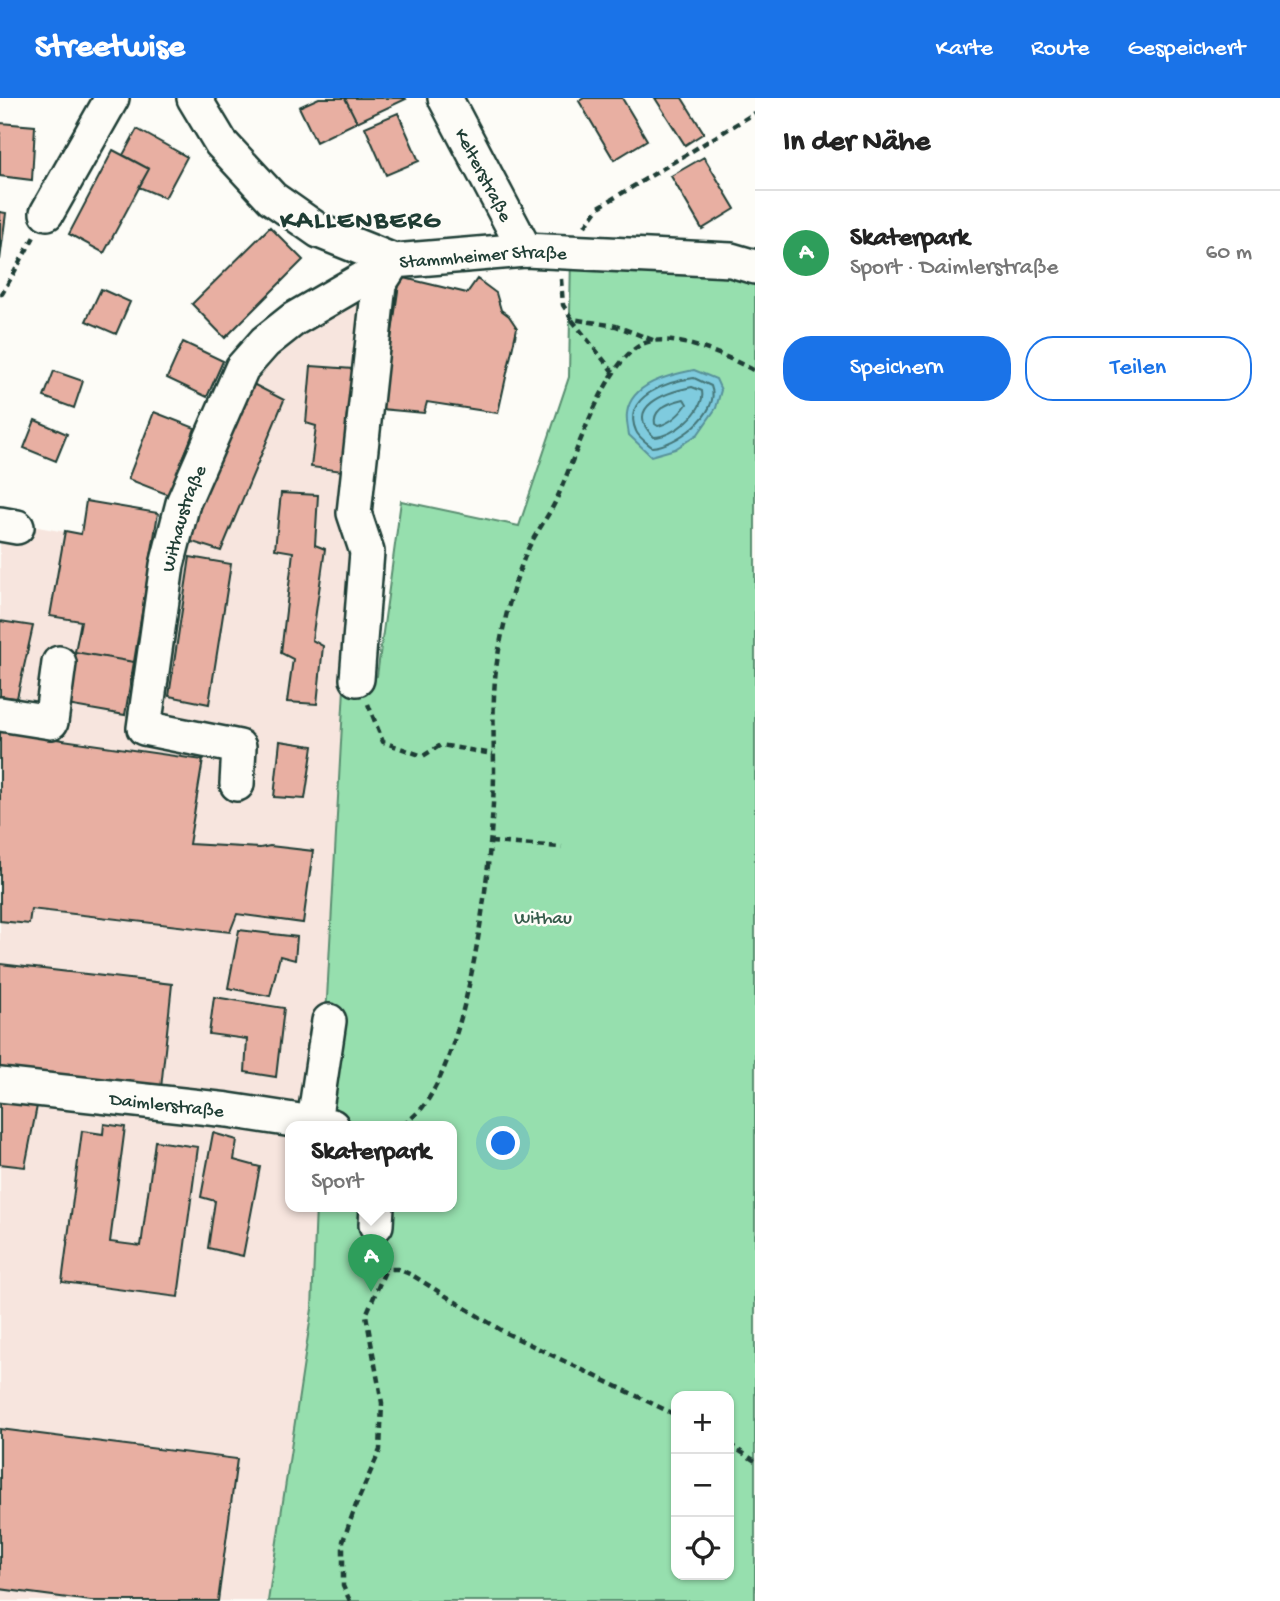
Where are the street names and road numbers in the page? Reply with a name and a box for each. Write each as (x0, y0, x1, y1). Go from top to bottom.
street label: Kelterstraße (448, 125, 516, 226)
street label: Stammheimer Straße (399, 242, 567, 276)
street label: Withaustraße (158, 462, 213, 575)
street label: Daimlerstraße (106, 1089, 225, 1124)

